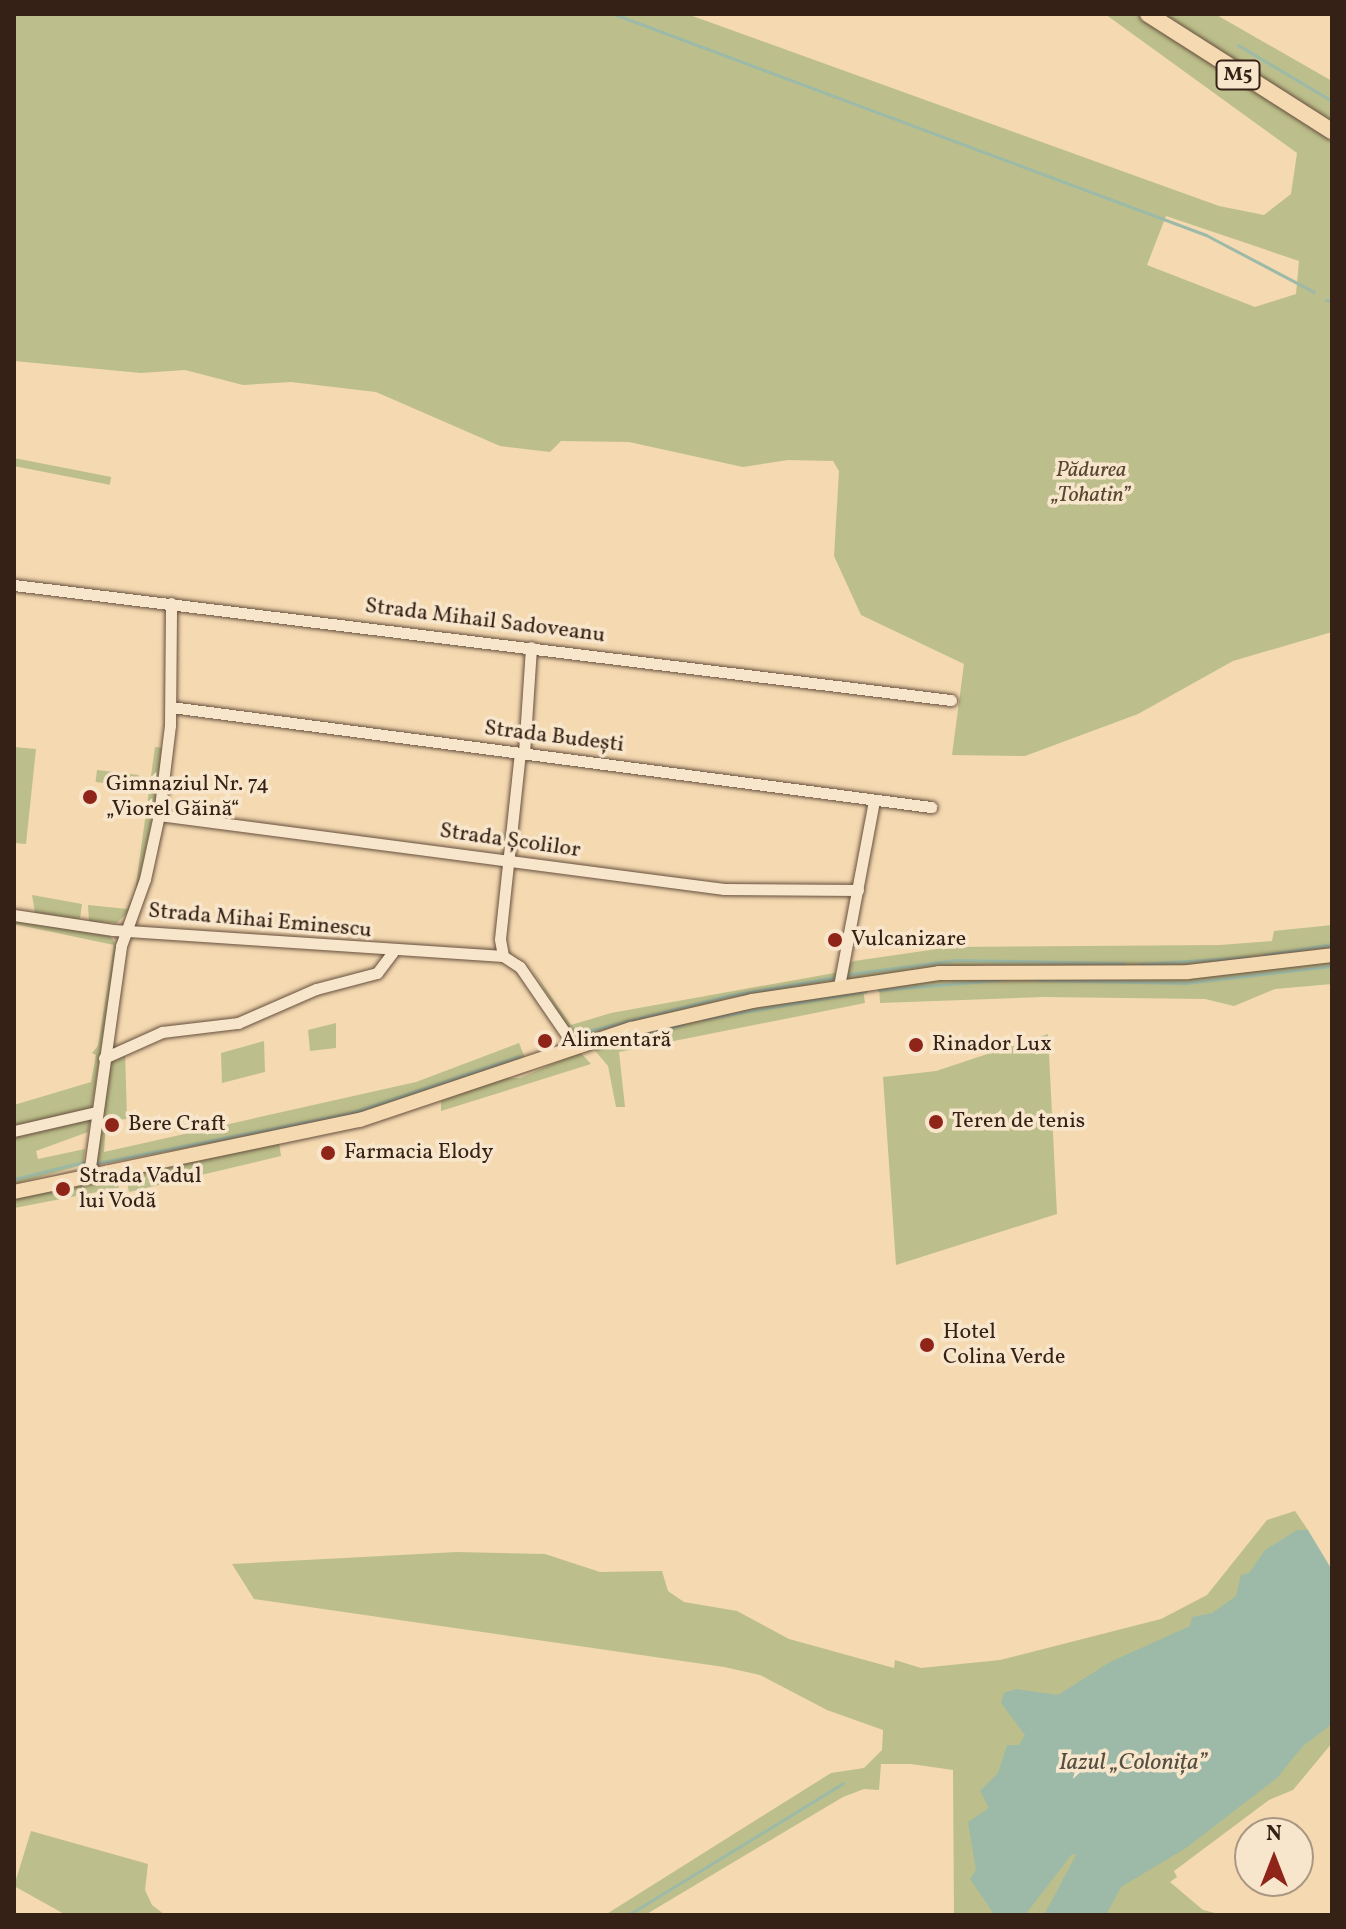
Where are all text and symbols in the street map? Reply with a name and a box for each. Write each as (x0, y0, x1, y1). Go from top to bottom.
road number: M5 (1214, 59, 1262, 91)
park label: Pădurea „Tohatin” (1052, 457, 1130, 508)
street label: Strada Mihail Sadoveanu (363, 593, 607, 649)
street label: Strada Budești (483, 715, 625, 759)
place label: Gimnaziul Nr. 74 „Viorel Găină“ (106, 771, 269, 822)
marker: Gimnaziul Nr. 74 „Viorel Găină“ (81, 788, 99, 806)
street label: Strada Școlilor (438, 818, 582, 864)
street label: Strada Mihai Eminescu (147, 898, 373, 944)
place label: Vulcanizare (851, 927, 966, 953)
marker: Vulcanizare (826, 931, 844, 949)
place label: Alimentară (561, 1028, 672, 1054)
marker: Alimentară (536, 1032, 554, 1050)
place label: Rinador Lux (932, 1032, 1052, 1058)
marker: Rinador Lux (907, 1036, 925, 1054)
place label: Teren de tenis (952, 1109, 1085, 1135)
place label: Bere Craft (128, 1112, 226, 1138)
marker: Teren de tenis (927, 1113, 945, 1131)
marker: Bere Craft (103, 1116, 121, 1134)
place label: Farmacia Elody (344, 1140, 493, 1166)
marker: Farmacia Elody (319, 1144, 337, 1162)
place label: Strada Vadul lui Vodă (79, 1163, 202, 1214)
marker: Strada Vadul lui Vodă (54, 1180, 72, 1198)
place label: Hotel Colina Verde (943, 1319, 1066, 1370)
marker: Hotel Colina Verde (918, 1336, 936, 1354)
water label: Iazul „Colonița” (1059, 1750, 1207, 1778)
north arrow (1234, 1817, 1314, 1897)
text: N (1266, 1819, 1282, 1850)

